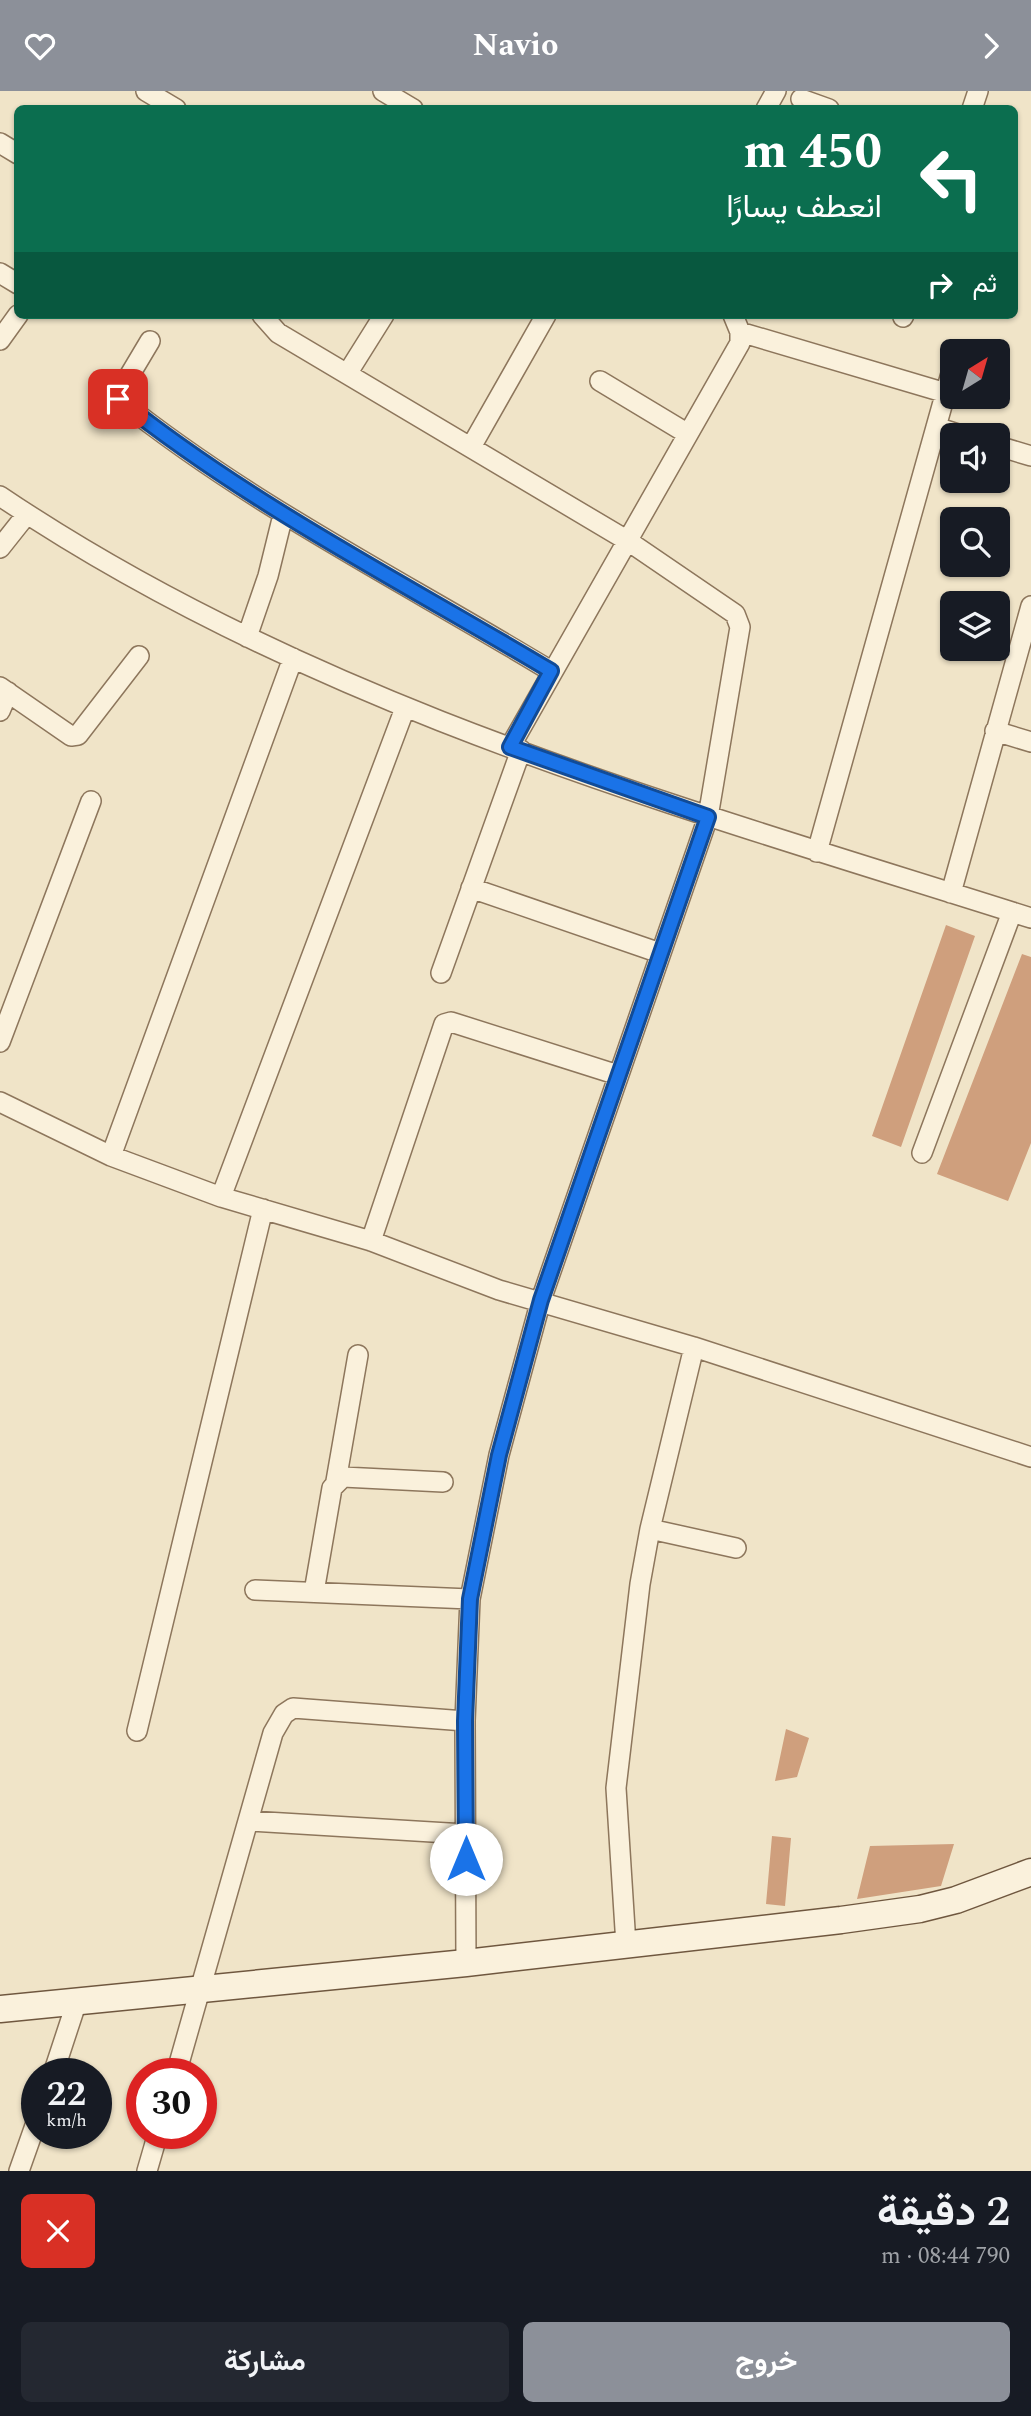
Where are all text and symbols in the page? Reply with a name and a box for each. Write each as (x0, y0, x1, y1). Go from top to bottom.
text: Navio (472, 21, 559, 70)
icon: heart (21, 27, 59, 65)
icon: forward (972, 27, 1010, 65)
text: 450 m (743, 115, 882, 190)
icon: left (906, 133, 997, 224)
text: انعطف يسارًا (726, 183, 882, 232)
text: ثم (973, 264, 997, 304)
icon: right (921, 266, 959, 304)
north arrow (940, 339, 1010, 409)
map controls (940, 339, 1010, 661)
pin (88, 369, 148, 429)
icon: arrive (99, 380, 137, 418)
button: sound (940, 423, 1010, 493)
button: search (940, 507, 1010, 577)
button: layers (940, 591, 1010, 661)
position arrow (429, 1822, 503, 1896)
speed limit sign: 30 (126, 2058, 217, 2149)
text: 22 (47, 2068, 86, 2121)
text: km/h (46, 2107, 87, 2134)
text: 2 دقيقة (877, 2181, 1010, 2244)
button: close (21, 2194, 95, 2268)
text: 790 m · 08:44 (881, 2239, 1010, 2274)
button: مشاركة (21, 2322, 509, 2402)
button: خروج (523, 2322, 1010, 2402)

